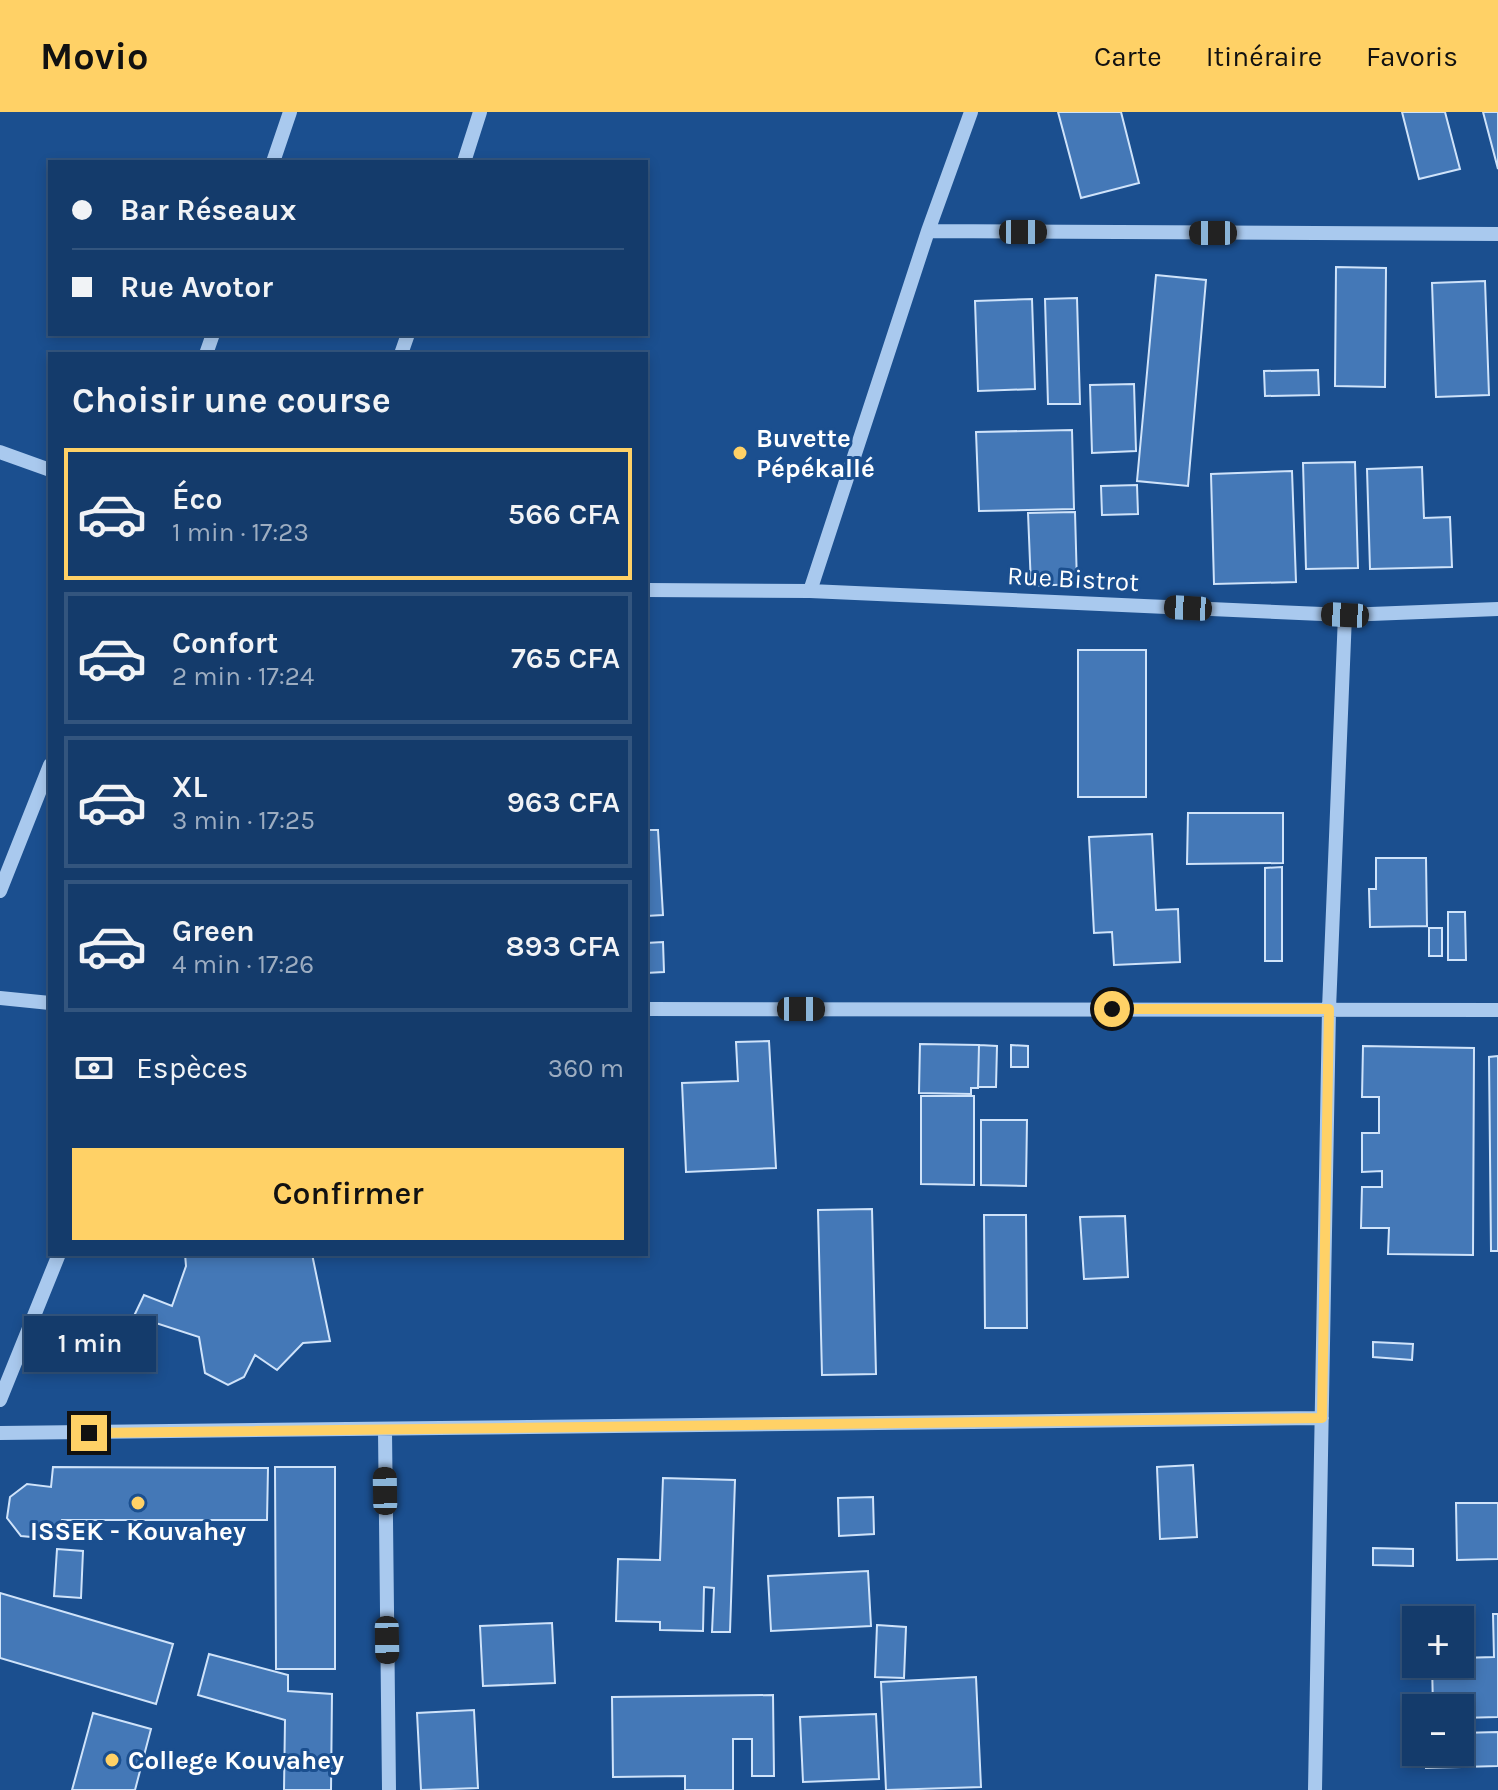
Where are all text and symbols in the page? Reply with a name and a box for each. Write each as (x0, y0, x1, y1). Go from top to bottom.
text: Movio (40, 34, 148, 79)
text: Carte (1094, 40, 1162, 73)
text: Itinéraire (1206, 40, 1322, 73)
text: Favoris (1366, 40, 1458, 73)
text: Bar Réseaux (120, 192, 296, 228)
car (999, 220, 1047, 244)
car (1189, 221, 1237, 245)
text: Rue Avotor (120, 269, 273, 305)
text: Choisir une course (72, 379, 391, 421)
place label: Buvette Pépékallé (756, 423, 875, 484)
marker: Buvette Pépékallé (731, 444, 749, 462)
icon: car (76, 478, 148, 550)
text: Éco (172, 481, 222, 517)
text: 566 CFA (508, 496, 620, 532)
text: 1 min · 17:23 (172, 517, 309, 548)
street label: Rue Bistrot (1006, 560, 1140, 598)
car (1163, 595, 1213, 621)
car (1320, 602, 1370, 628)
icon: car (76, 622, 148, 694)
text: Confort (172, 625, 278, 661)
text: 765 CFA (511, 640, 620, 676)
text: 2 min · 17:24 (172, 661, 314, 692)
icon: car (76, 766, 148, 838)
text: XL (172, 769, 207, 805)
text: 963 CFA (507, 784, 620, 820)
text: 3 min · 17:25 (172, 805, 315, 836)
icon: car (76, 910, 148, 982)
text: Green (172, 913, 255, 949)
text: 893 CFA (505, 928, 620, 964)
text: 4 min · 17:26 (172, 949, 314, 980)
route start (1094, 991, 1130, 1027)
car (777, 997, 825, 1021)
icon: cash (72, 1046, 116, 1090)
text: Espèces (136, 1050, 248, 1086)
text: 360 m (548, 1053, 624, 1084)
button: Confirmer (72, 1148, 624, 1240)
callout: 1 min (23, 1317, 155, 1373)
text: 1 min (58, 1328, 122, 1359)
route end (71, 1415, 107, 1451)
car (373, 1467, 397, 1515)
marker: ISSEK - Kouvahey (129, 1494, 147, 1512)
place label: ISSEK - Kouvahey (30, 1516, 246, 1547)
map controls (1402, 1606, 1474, 1766)
button: + (1402, 1606, 1474, 1678)
car (375, 1616, 399, 1664)
button: − (1402, 1694, 1474, 1766)
place label: College Kouvahey (128, 1745, 344, 1776)
marker: College Kouvahey (103, 1751, 121, 1769)

